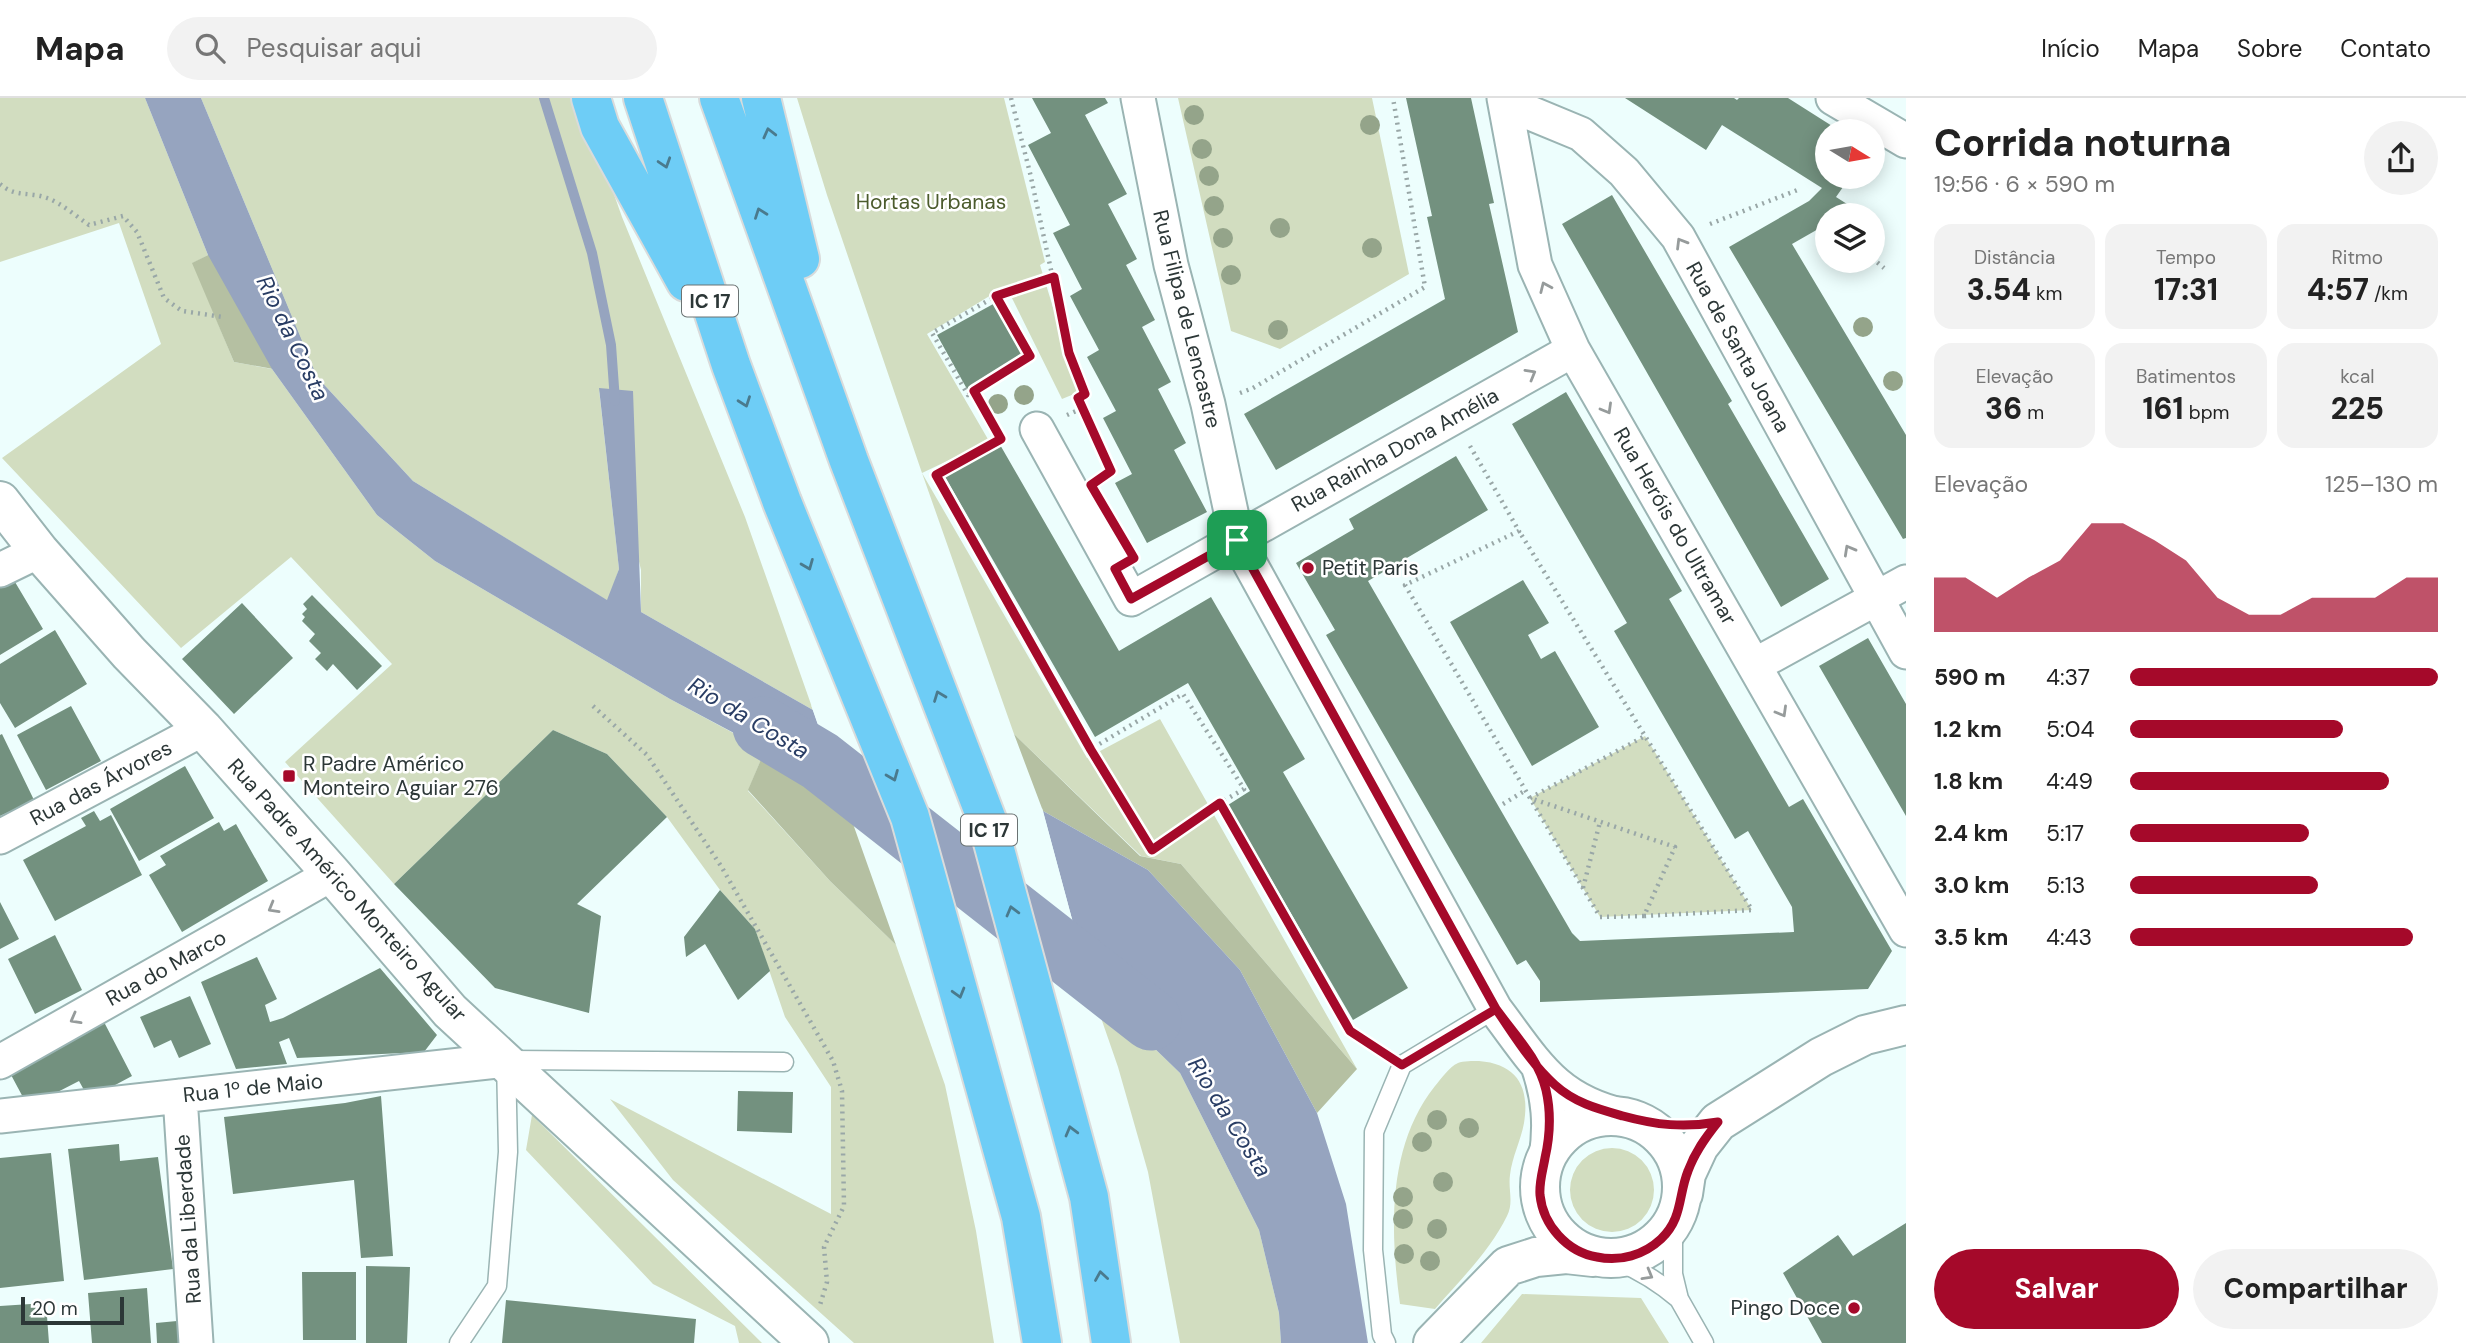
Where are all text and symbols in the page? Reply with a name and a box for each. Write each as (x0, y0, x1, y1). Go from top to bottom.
search box (167, 17, 657, 80)
text: Mapa (35, 27, 125, 70)
icon: search (191, 29, 229, 67)
text: Pesquisar aqui (247, 31, 421, 65)
text: Início (2041, 33, 2100, 64)
text: Mapa (2138, 33, 2199, 64)
text: Sobre (2237, 33, 2302, 64)
text: Contato (2340, 33, 2431, 64)
text: Corrida noturna (1934, 118, 2232, 168)
north arrow (1815, 119, 1885, 189)
map controls (1815, 119, 1885, 273)
button: share (2364, 121, 2438, 195)
one-way arrow (763, 127, 777, 139)
one-way arrow (657, 156, 671, 168)
text: 19:56 · 6 × 590 m (1934, 169, 2115, 199)
park label: Hortas Urbanas (856, 188, 1006, 216)
button: layers (1815, 203, 1885, 273)
one-way arrow (755, 207, 769, 219)
street label: Rua Filipa de Lencastre (1146, 207, 1228, 431)
one-way arrow (1676, 238, 1689, 251)
text: Distância (1974, 245, 2055, 270)
text: Tempo (2156, 245, 2216, 270)
text: Ritmo (2332, 245, 2383, 270)
street label: Rua de Santa Joana (1679, 257, 1797, 437)
water label: Rio da Costa (250, 270, 336, 406)
text: 3.54 (1967, 270, 2031, 309)
text: 17:31 (2154, 270, 2218, 309)
text: 4:57 (2307, 270, 2369, 309)
text: km (2031, 281, 2063, 306)
text: /km (2369, 281, 2408, 306)
one-way arrow (1539, 282, 1553, 295)
road number: IC 17 (682, 286, 738, 316)
text: Elevação (1976, 364, 2054, 389)
text: Batimentos (2136, 364, 2236, 389)
text: kcal (2340, 364, 2374, 389)
one-way arrow (1523, 369, 1536, 382)
street label: Rua Rainha Dona Amélia (1286, 381, 1504, 519)
text: 36 (1985, 389, 2022, 428)
text: 161 (2143, 389, 2184, 428)
text: 225 (2331, 389, 2384, 428)
one-way arrow (737, 395, 751, 407)
text: m (2022, 400, 2044, 425)
text: bpm (2184, 400, 2229, 425)
one-way arrow (1599, 402, 1612, 414)
street label: Rua Heróis do Ultramar (1607, 422, 1743, 630)
text: Elevação (1934, 469, 2028, 499)
text: 125–130 m (2325, 469, 2438, 499)
pin (1207, 510, 1267, 570)
icon: arrive (1218, 521, 1256, 559)
one-way arrow (1844, 545, 1857, 557)
place label: Petit Paris (1322, 554, 1419, 582)
one-way arrow (799, 558, 813, 570)
marker: Petit Paris (1300, 560, 1316, 576)
text: 590 m (1934, 662, 2006, 692)
text: 4:37 (2046, 662, 2090, 692)
water label: Rio da Costa (683, 670, 815, 766)
one-way arrow (934, 690, 948, 702)
one-way arrow (1774, 705, 1787, 717)
text: 1.2 km (1934, 714, 2002, 744)
text: 5:04 (2046, 714, 2094, 744)
street label: Rua das Árvores (25, 734, 177, 832)
place label: R Padre Américo Monteiro Aguiar 276 (303, 750, 499, 802)
street label: Rua Padre Américo Monteiro Aguiar (221, 753, 473, 1028)
text: 1.8 km (1934, 766, 2003, 796)
text: 4:49 (2046, 766, 2093, 796)
marker: R Padre Américo Monteiro Aguiar 276 (281, 768, 297, 784)
one-way arrow (885, 769, 899, 781)
road number: IC 17 (961, 814, 1017, 846)
text: 2.4 km (1934, 818, 2008, 848)
text: 5:17 (2046, 818, 2084, 848)
text: 3.0 km (1934, 870, 2009, 900)
text: 5:13 (2046, 870, 2085, 900)
one-way arrow (268, 900, 281, 913)
one-way arrow (1005, 905, 1020, 917)
text: 3.5 km (1934, 922, 2008, 952)
text: 4:43 (2046, 922, 2092, 952)
street label: Rua do Marco (101, 923, 231, 1013)
one-way arrow (951, 987, 965, 999)
one-way arrow (70, 1011, 82, 1024)
water label: Rio da Costa (1181, 1051, 1279, 1183)
street label: Rua 1º de Maio (182, 1067, 324, 1109)
one-way arrow (1065, 1125, 1079, 1137)
street label: Rua da Liberdade (168, 1133, 208, 1305)
button: Salvar (1934, 1249, 2179, 1329)
button: Compartilhar (2193, 1249, 2438, 1329)
one-way arrow (1641, 1267, 1654, 1280)
one-way arrow (1094, 1270, 1109, 1281)
scale bar (21, 1294, 124, 1326)
place label: Pingo Doce (1731, 1294, 1840, 1322)
text: 20 m (32, 1296, 78, 1321)
marker: Pingo Doce (1846, 1300, 1862, 1316)

